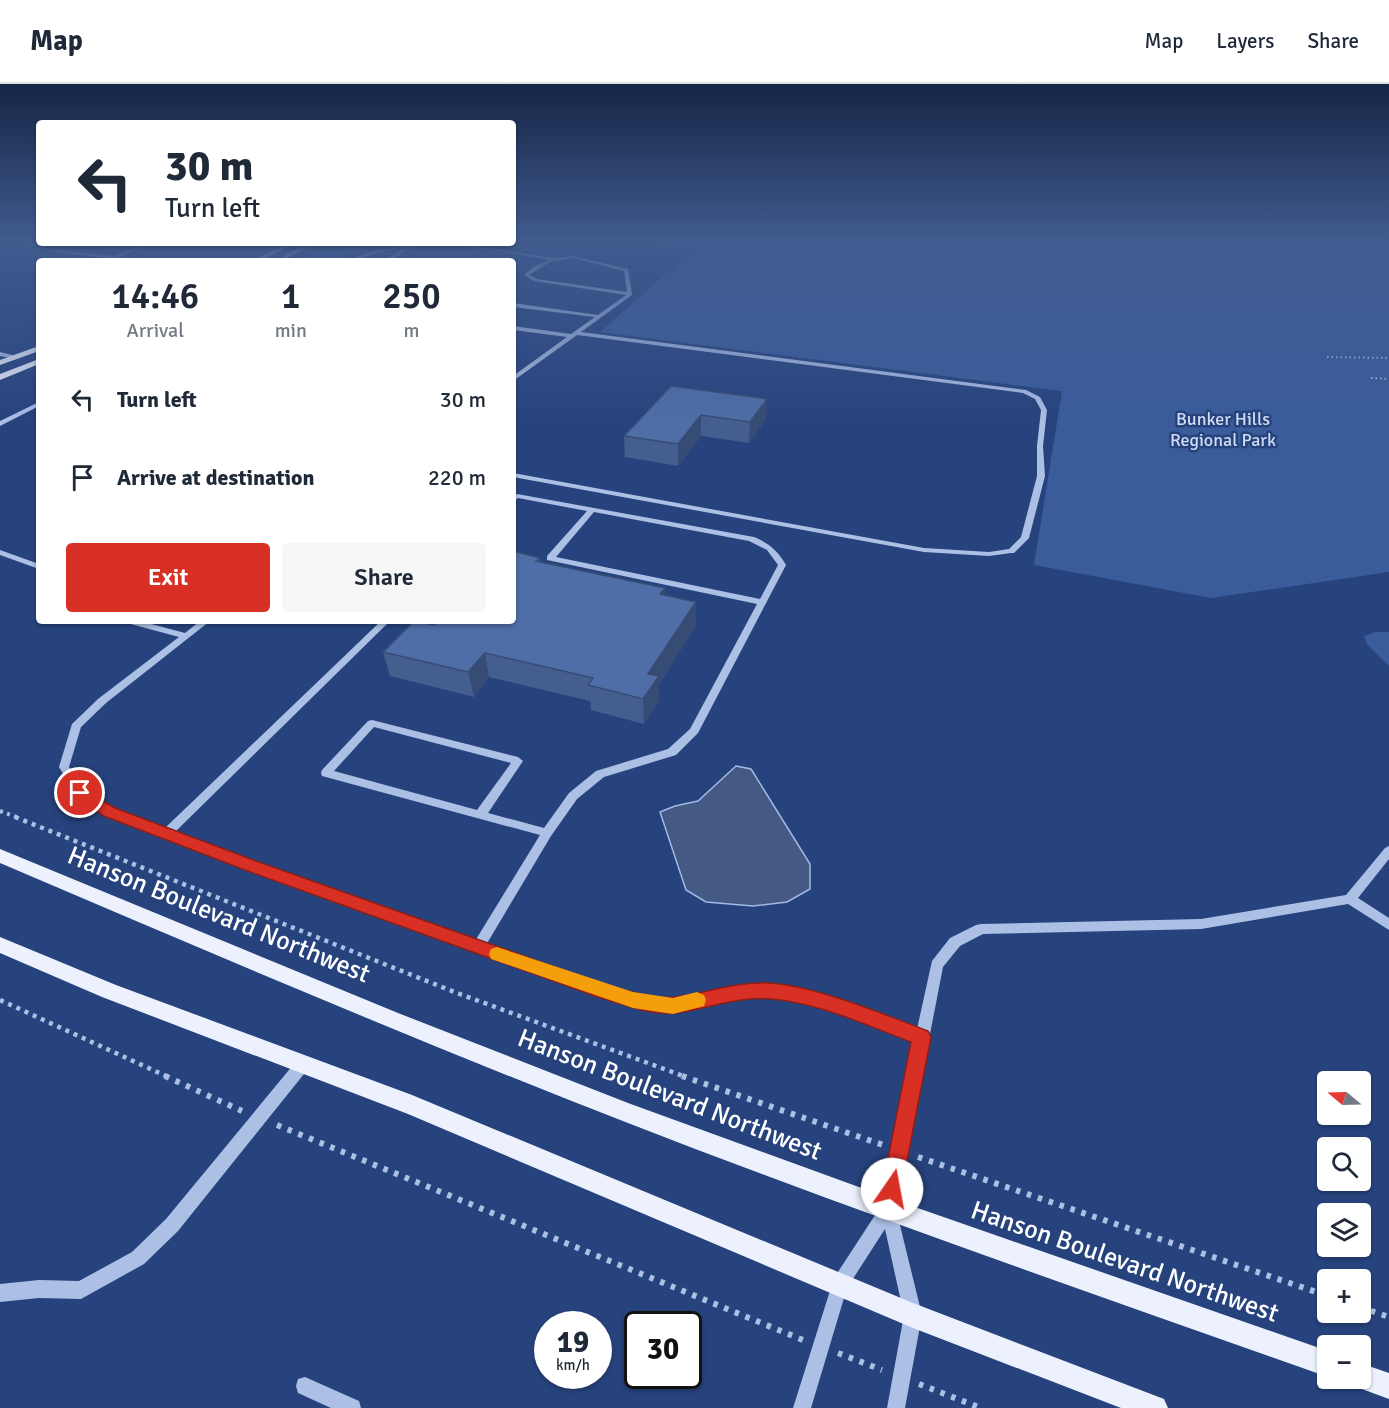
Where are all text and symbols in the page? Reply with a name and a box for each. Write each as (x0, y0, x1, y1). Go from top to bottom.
text: Map (30, 24, 83, 58)
text: Map (1145, 28, 1183, 54)
text: Layers (1216, 28, 1274, 54)
text: Share (1307, 28, 1359, 54)
text: 30 m (165, 141, 254, 192)
icon: left (66, 144, 144, 222)
text: Turn left (165, 192, 260, 225)
text: 14:46 (111, 274, 199, 319)
text: 1 (281, 274, 301, 319)
text: 250 (382, 274, 441, 319)
text: Arrival (127, 318, 184, 343)
text: min (275, 318, 307, 343)
text: m (403, 318, 419, 343)
icon: left (66, 383, 99, 416)
text: Turn left (117, 386, 197, 413)
text: 30 m (440, 386, 486, 413)
park label: Bunker Hills Regional Park (1170, 408, 1276, 451)
icon: arrive (66, 461, 99, 494)
text: Arrive at destination (117, 464, 314, 491)
text: 220 m (428, 464, 486, 491)
button: Exit (66, 543, 270, 612)
button: Share (282, 543, 486, 612)
pin (54, 767, 105, 818)
icon: arrive (63, 776, 96, 809)
street label: Hanson Boulevard Northwest (63, 840, 374, 990)
street label: Hanson Boulevard Northwest (513, 1022, 826, 1168)
north arrow (1317, 1071, 1371, 1125)
map controls (1317, 1071, 1371, 1389)
button: search (1317, 1137, 1371, 1191)
position arrow (860, 1157, 924, 1221)
street label: Hanson Boulevard Northwest (967, 1194, 1283, 1330)
button: layers (1317, 1203, 1371, 1257)
button: + (1317, 1269, 1371, 1323)
speed limit sign: 30 (624, 1311, 702, 1389)
text: 19 (557, 1324, 589, 1361)
button: − (1317, 1335, 1371, 1389)
text: km/h (556, 1356, 590, 1374)

